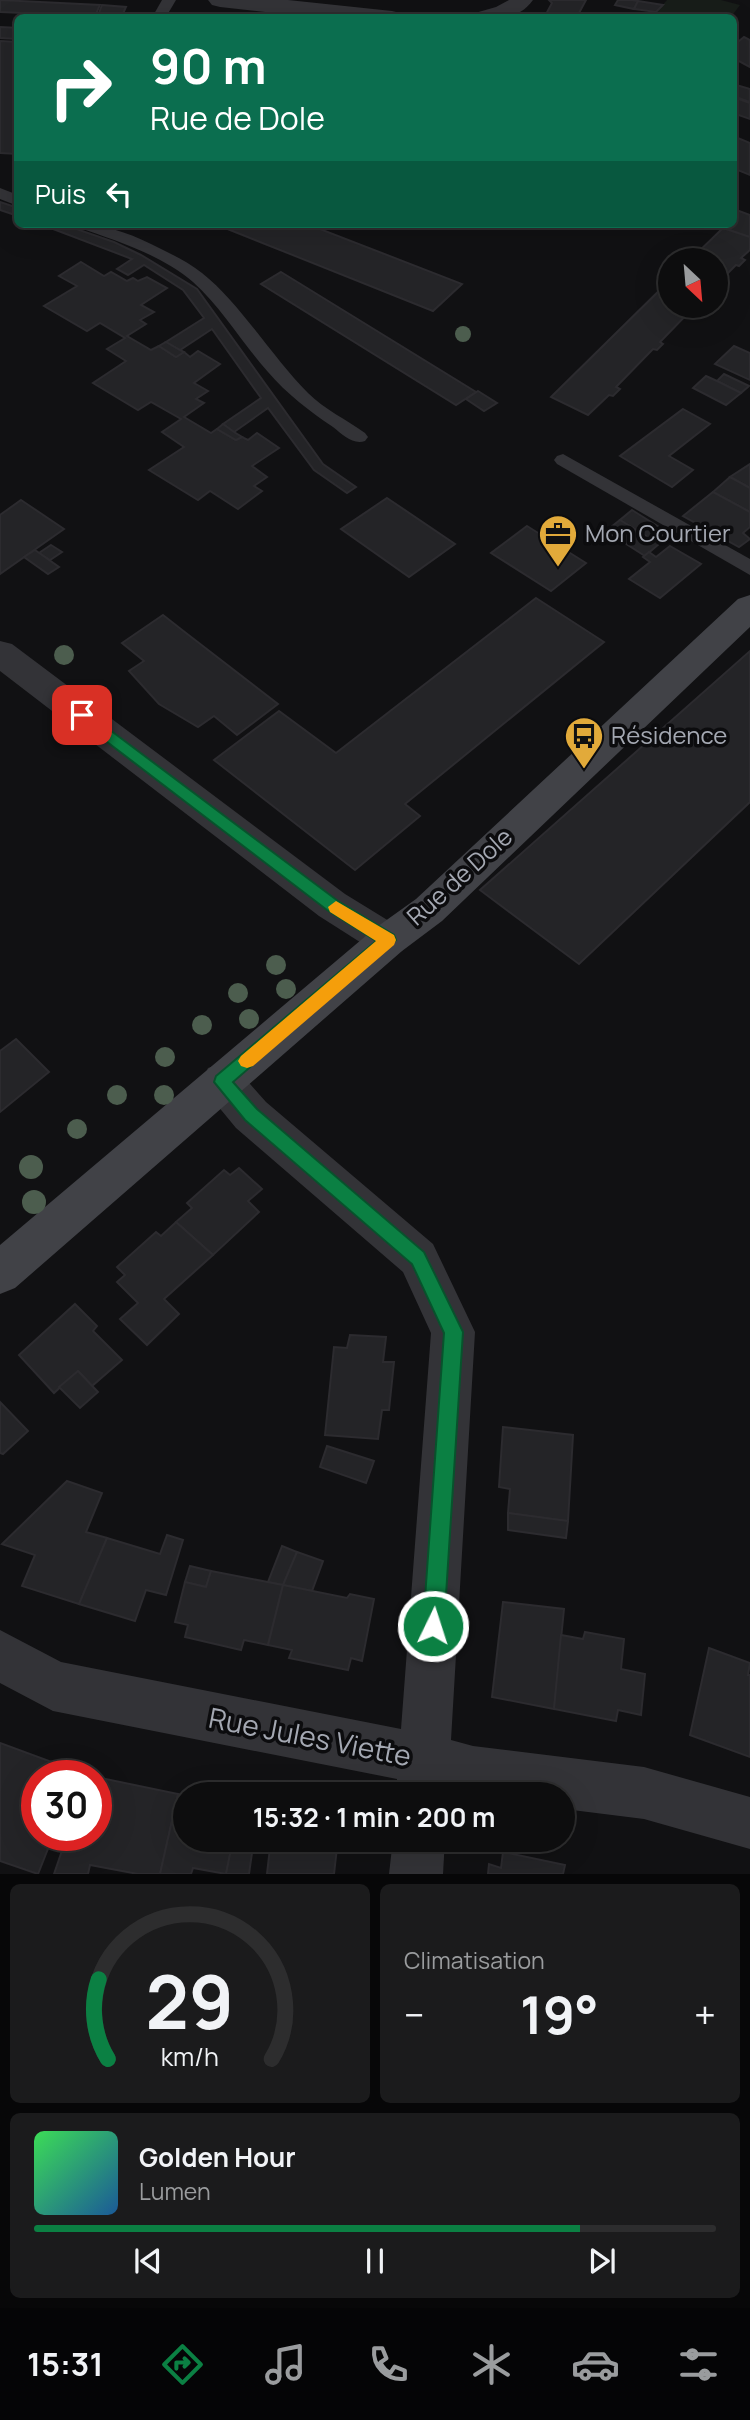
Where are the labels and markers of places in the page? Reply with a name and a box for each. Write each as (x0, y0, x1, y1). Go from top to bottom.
office icon: Mon Courtier (537, 513, 579, 568)
place label: Mon Courtier (585, 516, 731, 549)
pin (52, 685, 112, 745)
bus stop icon: Résidence (563, 715, 605, 770)
place label: Résidence (611, 718, 727, 751)

